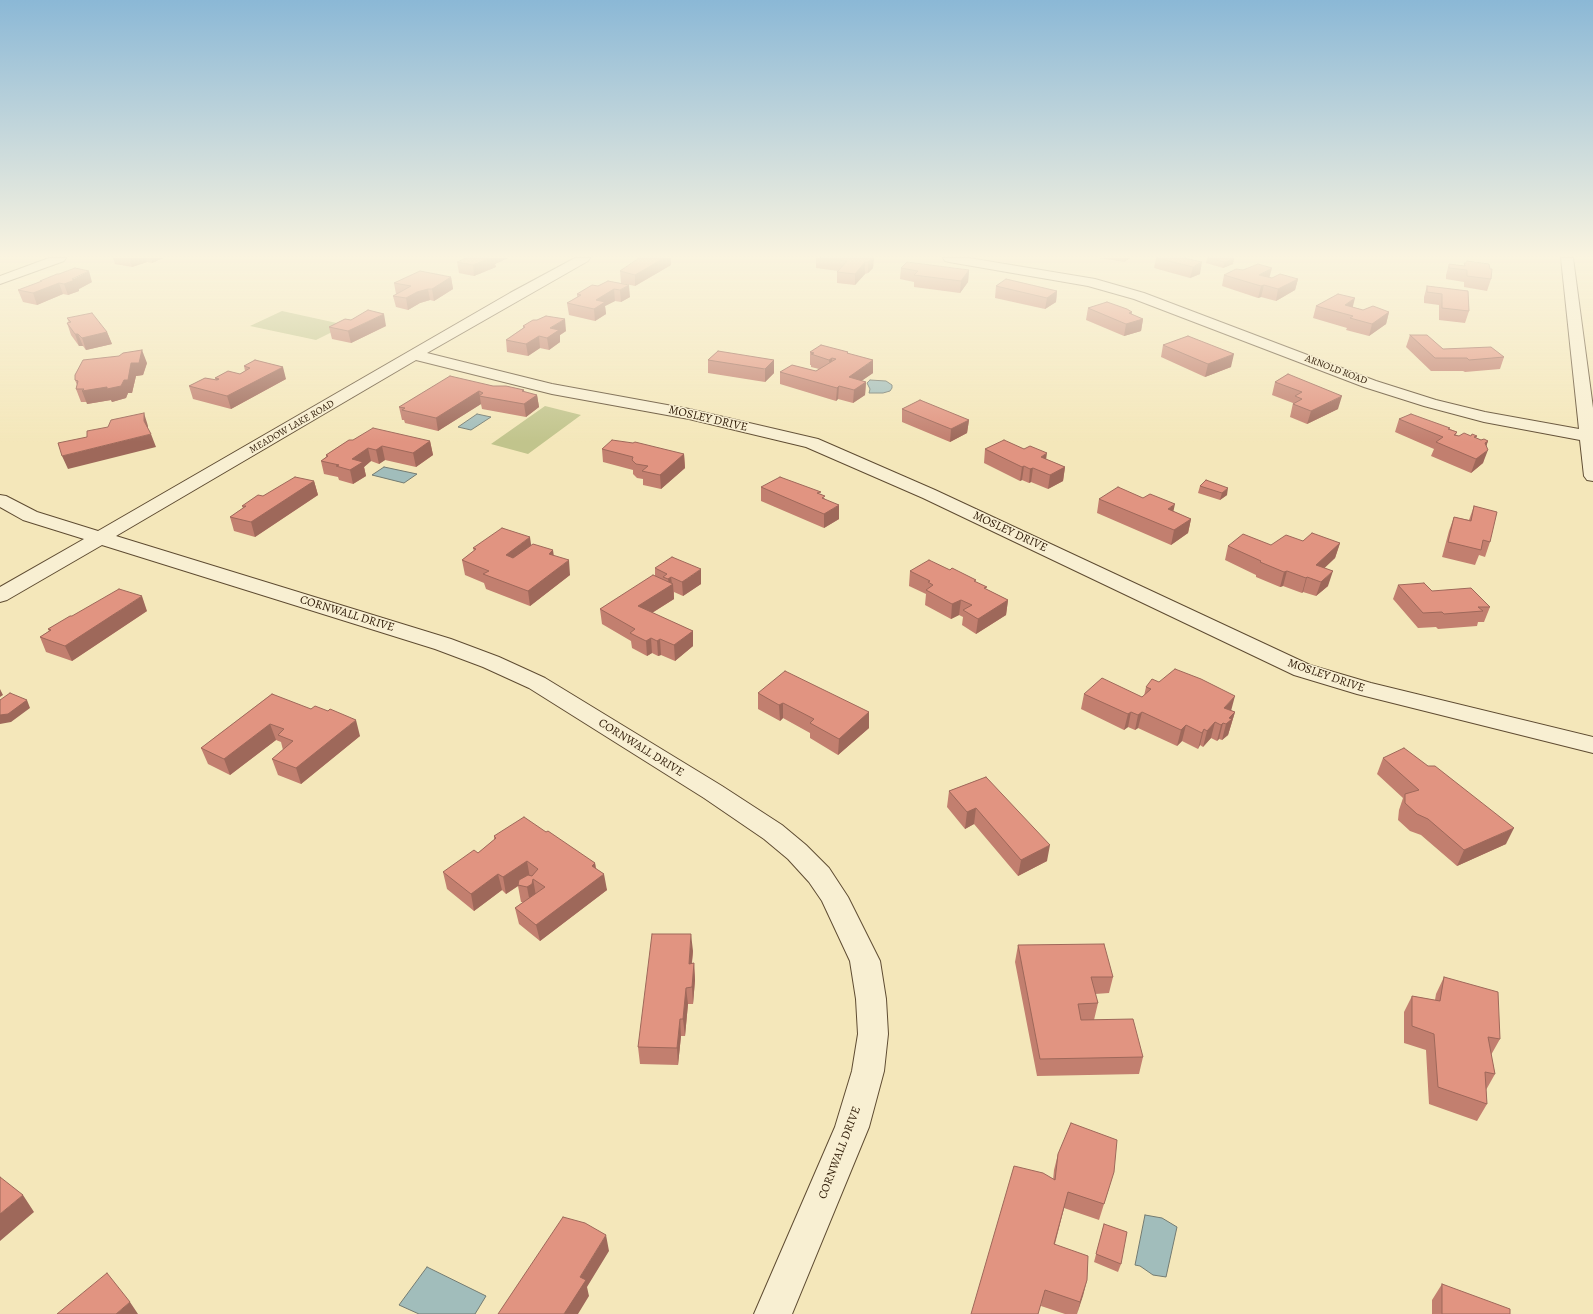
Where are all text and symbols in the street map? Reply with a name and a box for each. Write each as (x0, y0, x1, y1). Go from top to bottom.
street label: ARNOLD ROAD (1303, 353, 1369, 387)
street label: MEADOW LAKE ROAD (247, 398, 337, 456)
street label: MOSLEY DRIVE (667, 403, 749, 435)
street label: MOSLEY DRIVE (970, 508, 1050, 556)
street label: CORNWALL DRIVE (298, 593, 396, 635)
street label: MOSLEY DRIVE (1286, 656, 1366, 696)
street label: CORNWALL DRIVE (596, 716, 686, 780)
street label: CORNWALL DRIVE (816, 1105, 864, 1201)

